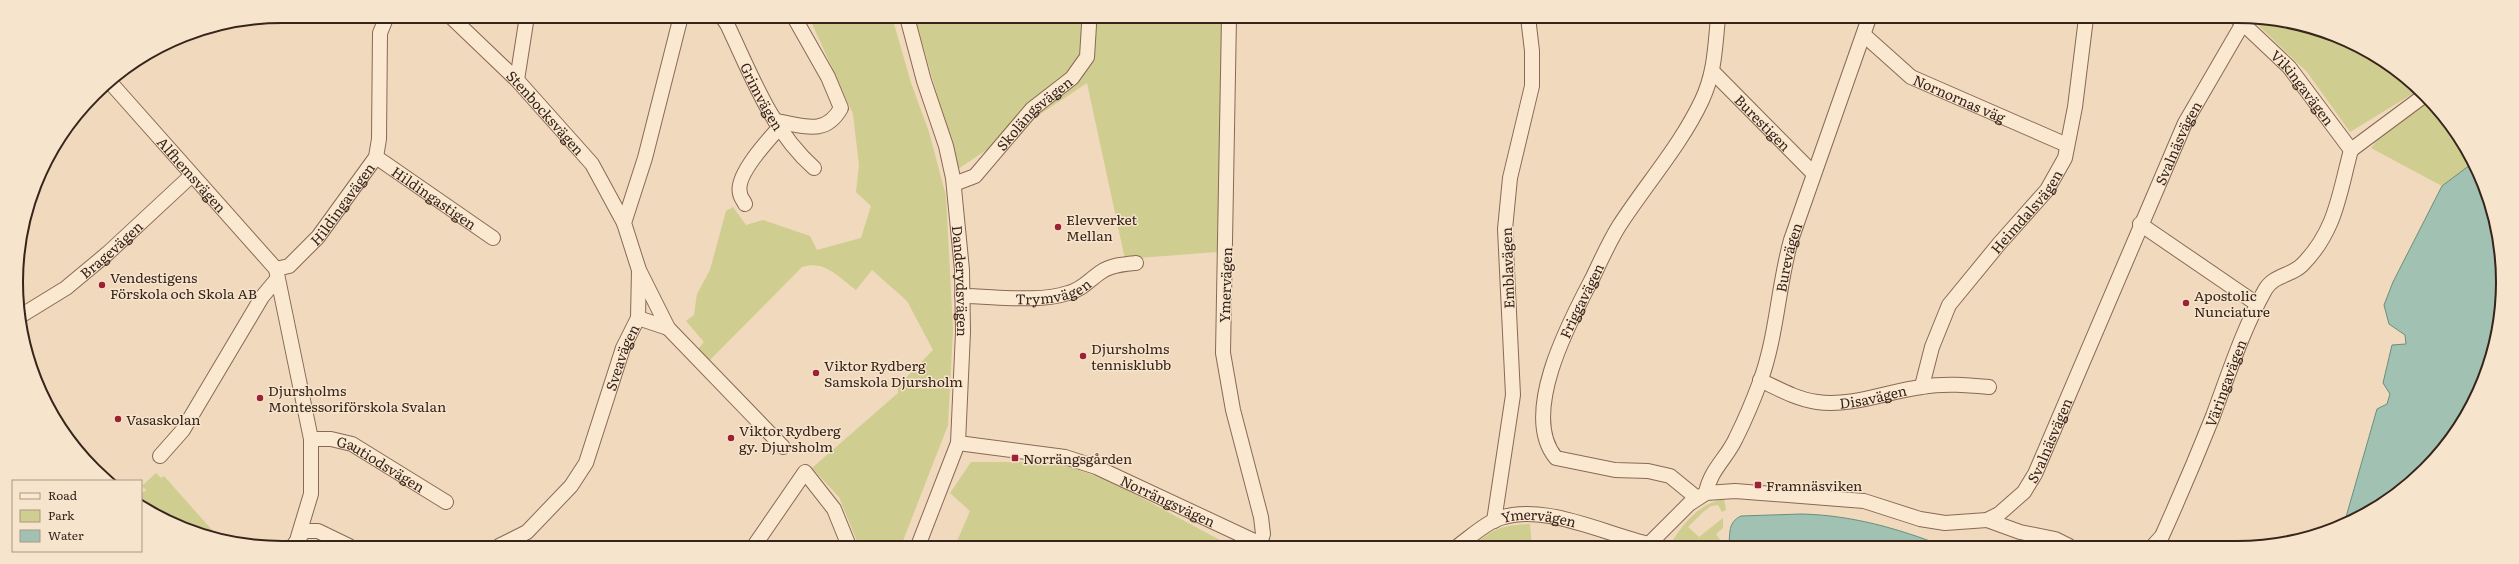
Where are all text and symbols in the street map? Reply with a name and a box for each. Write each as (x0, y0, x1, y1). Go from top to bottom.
street label: Vikingavägen (2267, 45, 2339, 129)
street label: Grimvägen (736, 59, 789, 134)
street label: Stenbocksvägen (502, 65, 589, 159)
street label: Nornornas väg (1910, 69, 2009, 127)
street label: Skolängsvägen (991, 72, 1076, 154)
street label: Burestigen (1730, 90, 1795, 155)
street label: Svalnäsvägen (2150, 97, 2206, 188)
street label: Alfhemsvägen (153, 132, 231, 217)
street label: Hildingavägen (305, 158, 379, 250)
street label: Hildingastigen (388, 161, 481, 234)
street label: Heimdalsvägen (1985, 166, 2067, 258)
place label: Elevverket Mellan (1066, 209, 1138, 245)
street label: Bragevägen (75, 216, 147, 283)
street label: Burevägen (1770, 220, 1806, 294)
marker: Elevverket Mellan (1053, 222, 1063, 232)
street label: Danderydsvägen (948, 224, 973, 337)
street label: Emblavägen (1496, 227, 1518, 309)
street label: Ymervägen (1214, 247, 1236, 323)
street label: Friggavägen (1554, 260, 1608, 341)
place label: Vendestigens Förskola och Skola AB (110, 267, 257, 303)
street label: Trymvägen (1015, 274, 1095, 308)
marker: Vendestigens Förskola och Skola AB (97, 280, 107, 290)
place label: Apostolic Nunciature (2194, 285, 2270, 321)
marker: Apostolic Nunciature (2181, 298, 2191, 308)
street label: Sveavägen (600, 321, 643, 393)
street label: Väringavägen (2200, 336, 2251, 430)
place label: Djursholms tennisklubb (1091, 338, 1171, 374)
marker: Djursholms tennisklubb (1078, 351, 1088, 361)
place label: Viktor Rydberg Samskola Djursholm (824, 355, 963, 391)
marker: Viktor Rydberg Samskola Djursholm (811, 368, 821, 378)
place label: Djursholms Montessoriförskola Svalan (268, 380, 446, 416)
street label: Disavägen (1838, 380, 1909, 413)
marker: Djursholms Montessoriförskola Svalan (255, 393, 265, 403)
street label: Svalnäsvägen (2022, 395, 2076, 487)
place label: Vasaskolan (126, 409, 201, 429)
marker: Vasaskolan (113, 414, 123, 424)
place label: Viktor Rydberg gy. Djursholm (739, 420, 841, 456)
street label: Gautiodsvägen (335, 431, 429, 497)
marker: Viktor Rydberg gy. Djursholm (726, 433, 736, 443)
place label: Norrängsgården (1023, 448, 1132, 468)
marker: Norrängsgården (1010, 453, 1020, 463)
street label: Norrängsvägen (1117, 470, 1219, 531)
place label: Framnäsviken (1766, 475, 1862, 495)
legend (12, 480, 142, 552)
marker: Framnäsviken (1753, 480, 1763, 490)
text: Road (48, 486, 78, 504)
street label: Ymervägen (1499, 504, 1579, 532)
text: Park (48, 506, 75, 524)
text: Water (48, 526, 84, 544)

